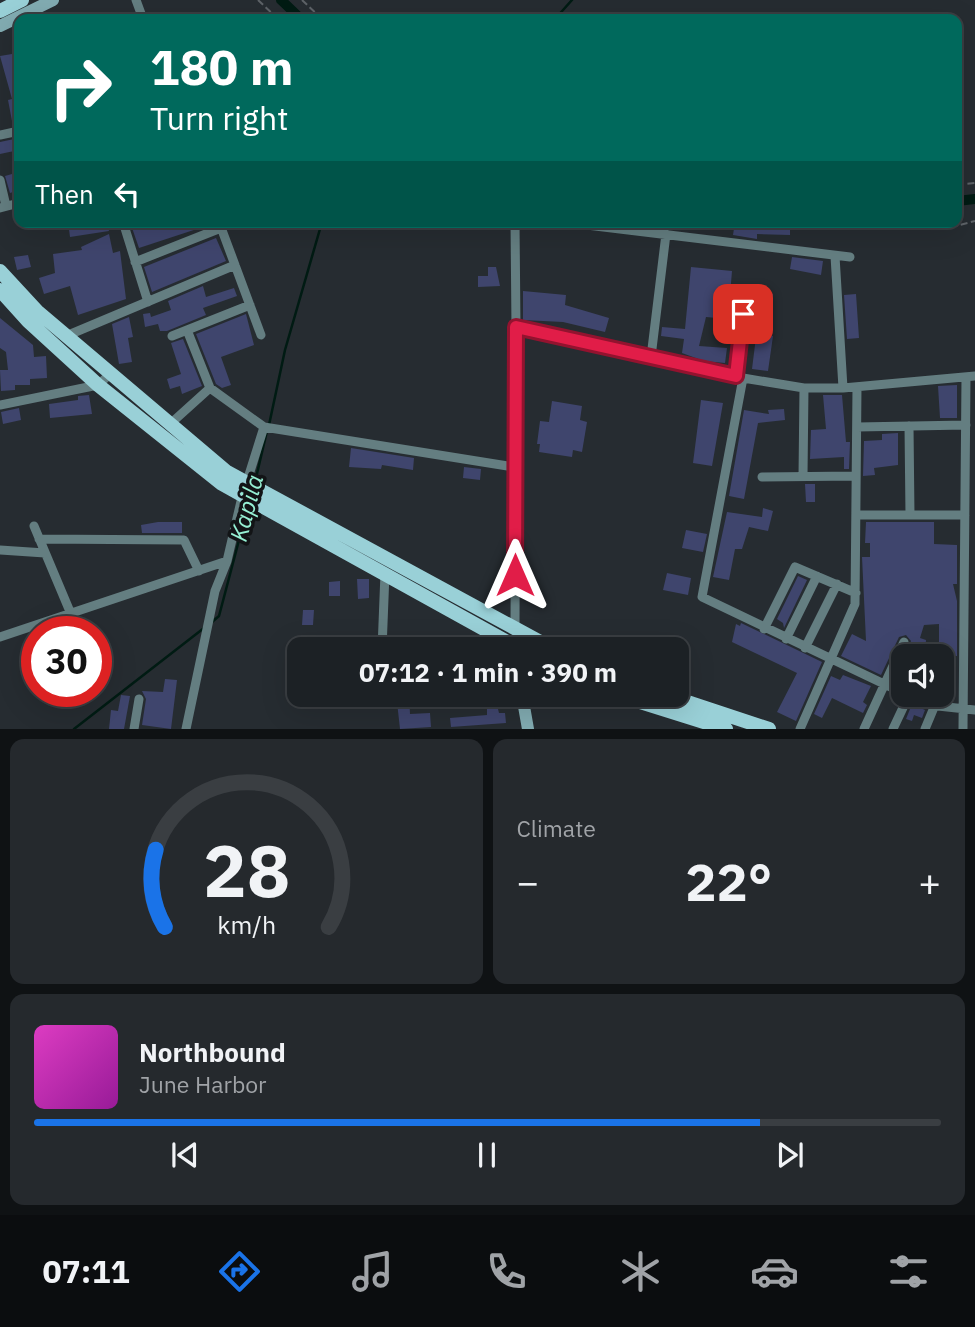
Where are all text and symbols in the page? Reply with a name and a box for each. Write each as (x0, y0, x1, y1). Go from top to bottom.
text: 180 m (150, 35, 294, 98)
icon: right (35, 42, 126, 133)
text: Turn right (150, 97, 288, 139)
icon: left (108, 175, 146, 213)
text: Then (35, 177, 94, 211)
pin (713, 284, 773, 344)
icon: arrive (724, 295, 762, 333)
water label: Kapila (222, 471, 270, 545)
position arrow (478, 538, 552, 612)
speed limit sign: 30 (21, 616, 112, 707)
map controls (891, 644, 954, 707)
button: sound (891, 644, 954, 707)
text: 07:12 · 1 min · 390 m (359, 655, 617, 689)
text: Climate (517, 813, 596, 843)
text: 28 (203, 823, 290, 918)
text: 22° (685, 848, 772, 915)
text: − (517, 857, 539, 906)
text: + (918, 857, 941, 906)
text: km/h (217, 908, 276, 941)
text: Northbound (139, 1035, 286, 1069)
text: June Harbor (139, 1069, 267, 1099)
icon: previous (166, 1136, 204, 1174)
icon: pause (468, 1136, 506, 1174)
icon: next (771, 1136, 809, 1174)
icon: directions (215, 1247, 264, 1296)
icon: music (348, 1247, 397, 1296)
icon: phone (482, 1247, 531, 1296)
icon: climate (616, 1247, 665, 1296)
icon: car (750, 1247, 799, 1296)
icon: filters (884, 1247, 933, 1296)
text: 07:11 (42, 1250, 130, 1292)

